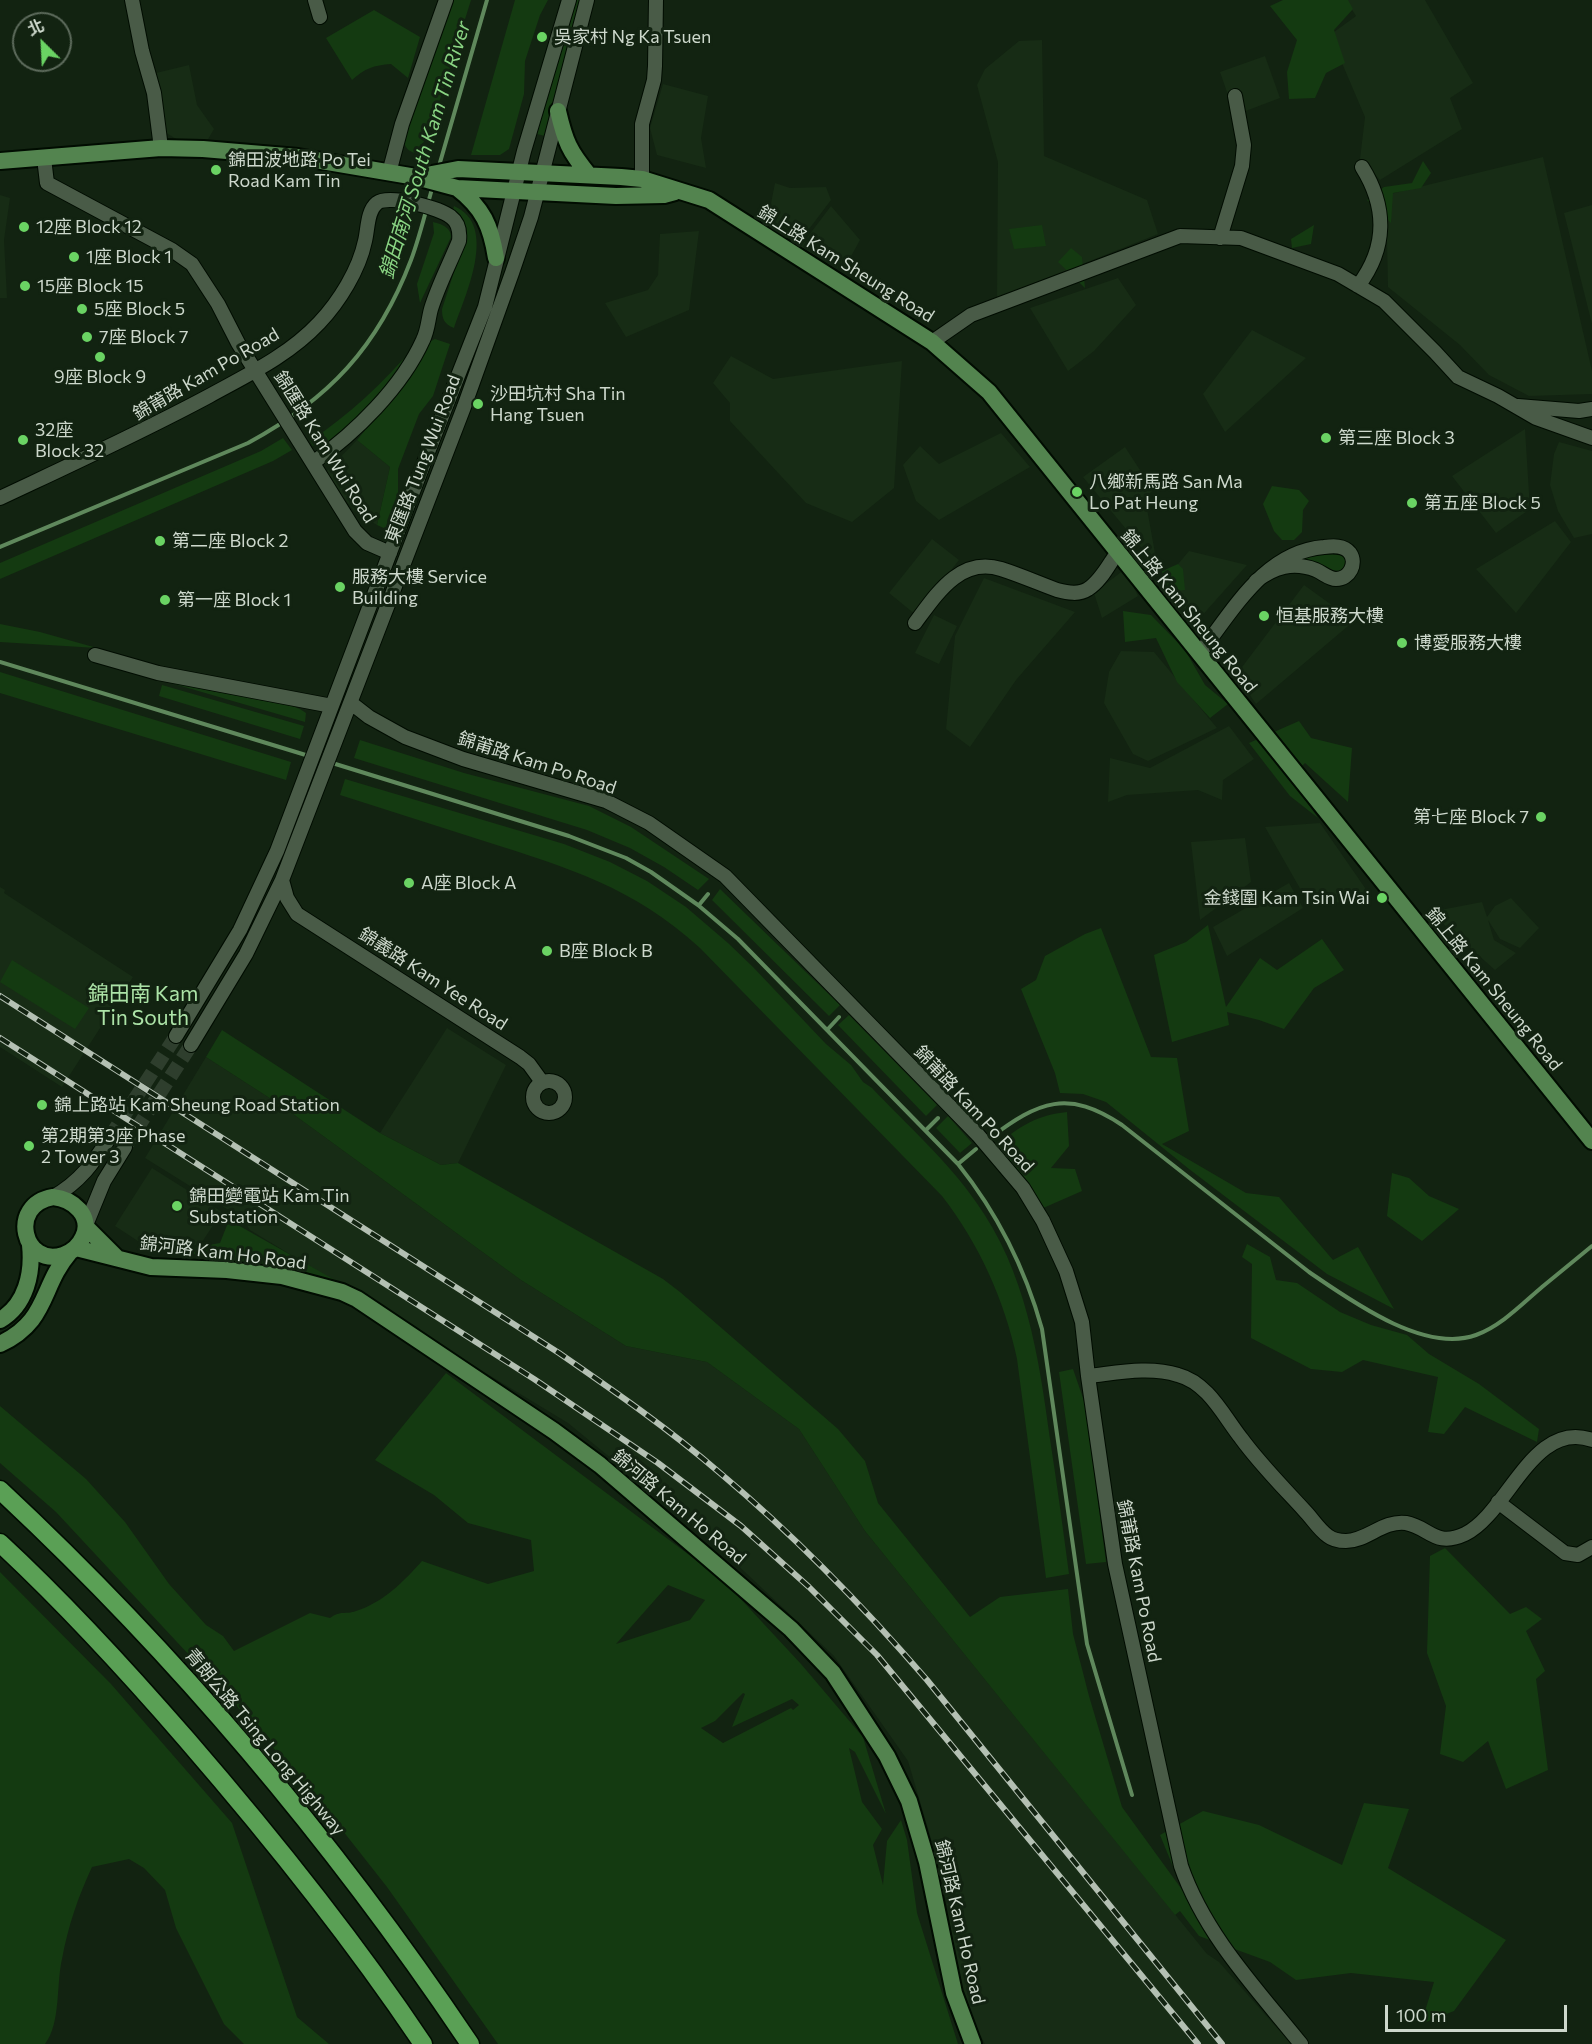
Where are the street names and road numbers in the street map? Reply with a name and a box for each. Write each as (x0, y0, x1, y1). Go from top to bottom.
street label: 錦上路 Kam Sheung Road (754, 201, 938, 327)
street label: 錦莆路 Kam Po Road (129, 323, 283, 425)
street label: 錦匯路 Kam Wui Road (269, 367, 381, 527)
street label: 東匯路 Tung Wui Road (381, 372, 465, 546)
street label: 錦上路 Kam Sheung Road (1116, 525, 1262, 697)
street label: 錦莆路 Kam Po Road (455, 727, 619, 799)
street label: 錦上路 Kam Sheung Road (1421, 903, 1567, 1075)
street label: 錦義路 Kam Yee Road (355, 923, 511, 1035)
street label: 錦莆路 Kam Po Road (910, 1041, 1038, 1177)
street label: 錦河路 Kam Ho Road (138, 1232, 308, 1274)
street label: 錦河路 Kam Ho Road (608, 1445, 750, 1569)
street label: 錦莆路 Kam Po Road (1113, 1498, 1165, 1664)
street label: 青朗公路 Tsing Long Highway (180, 1644, 350, 1840)
street label: 錦河路 Kam Ho Road (931, 1838, 989, 2006)

